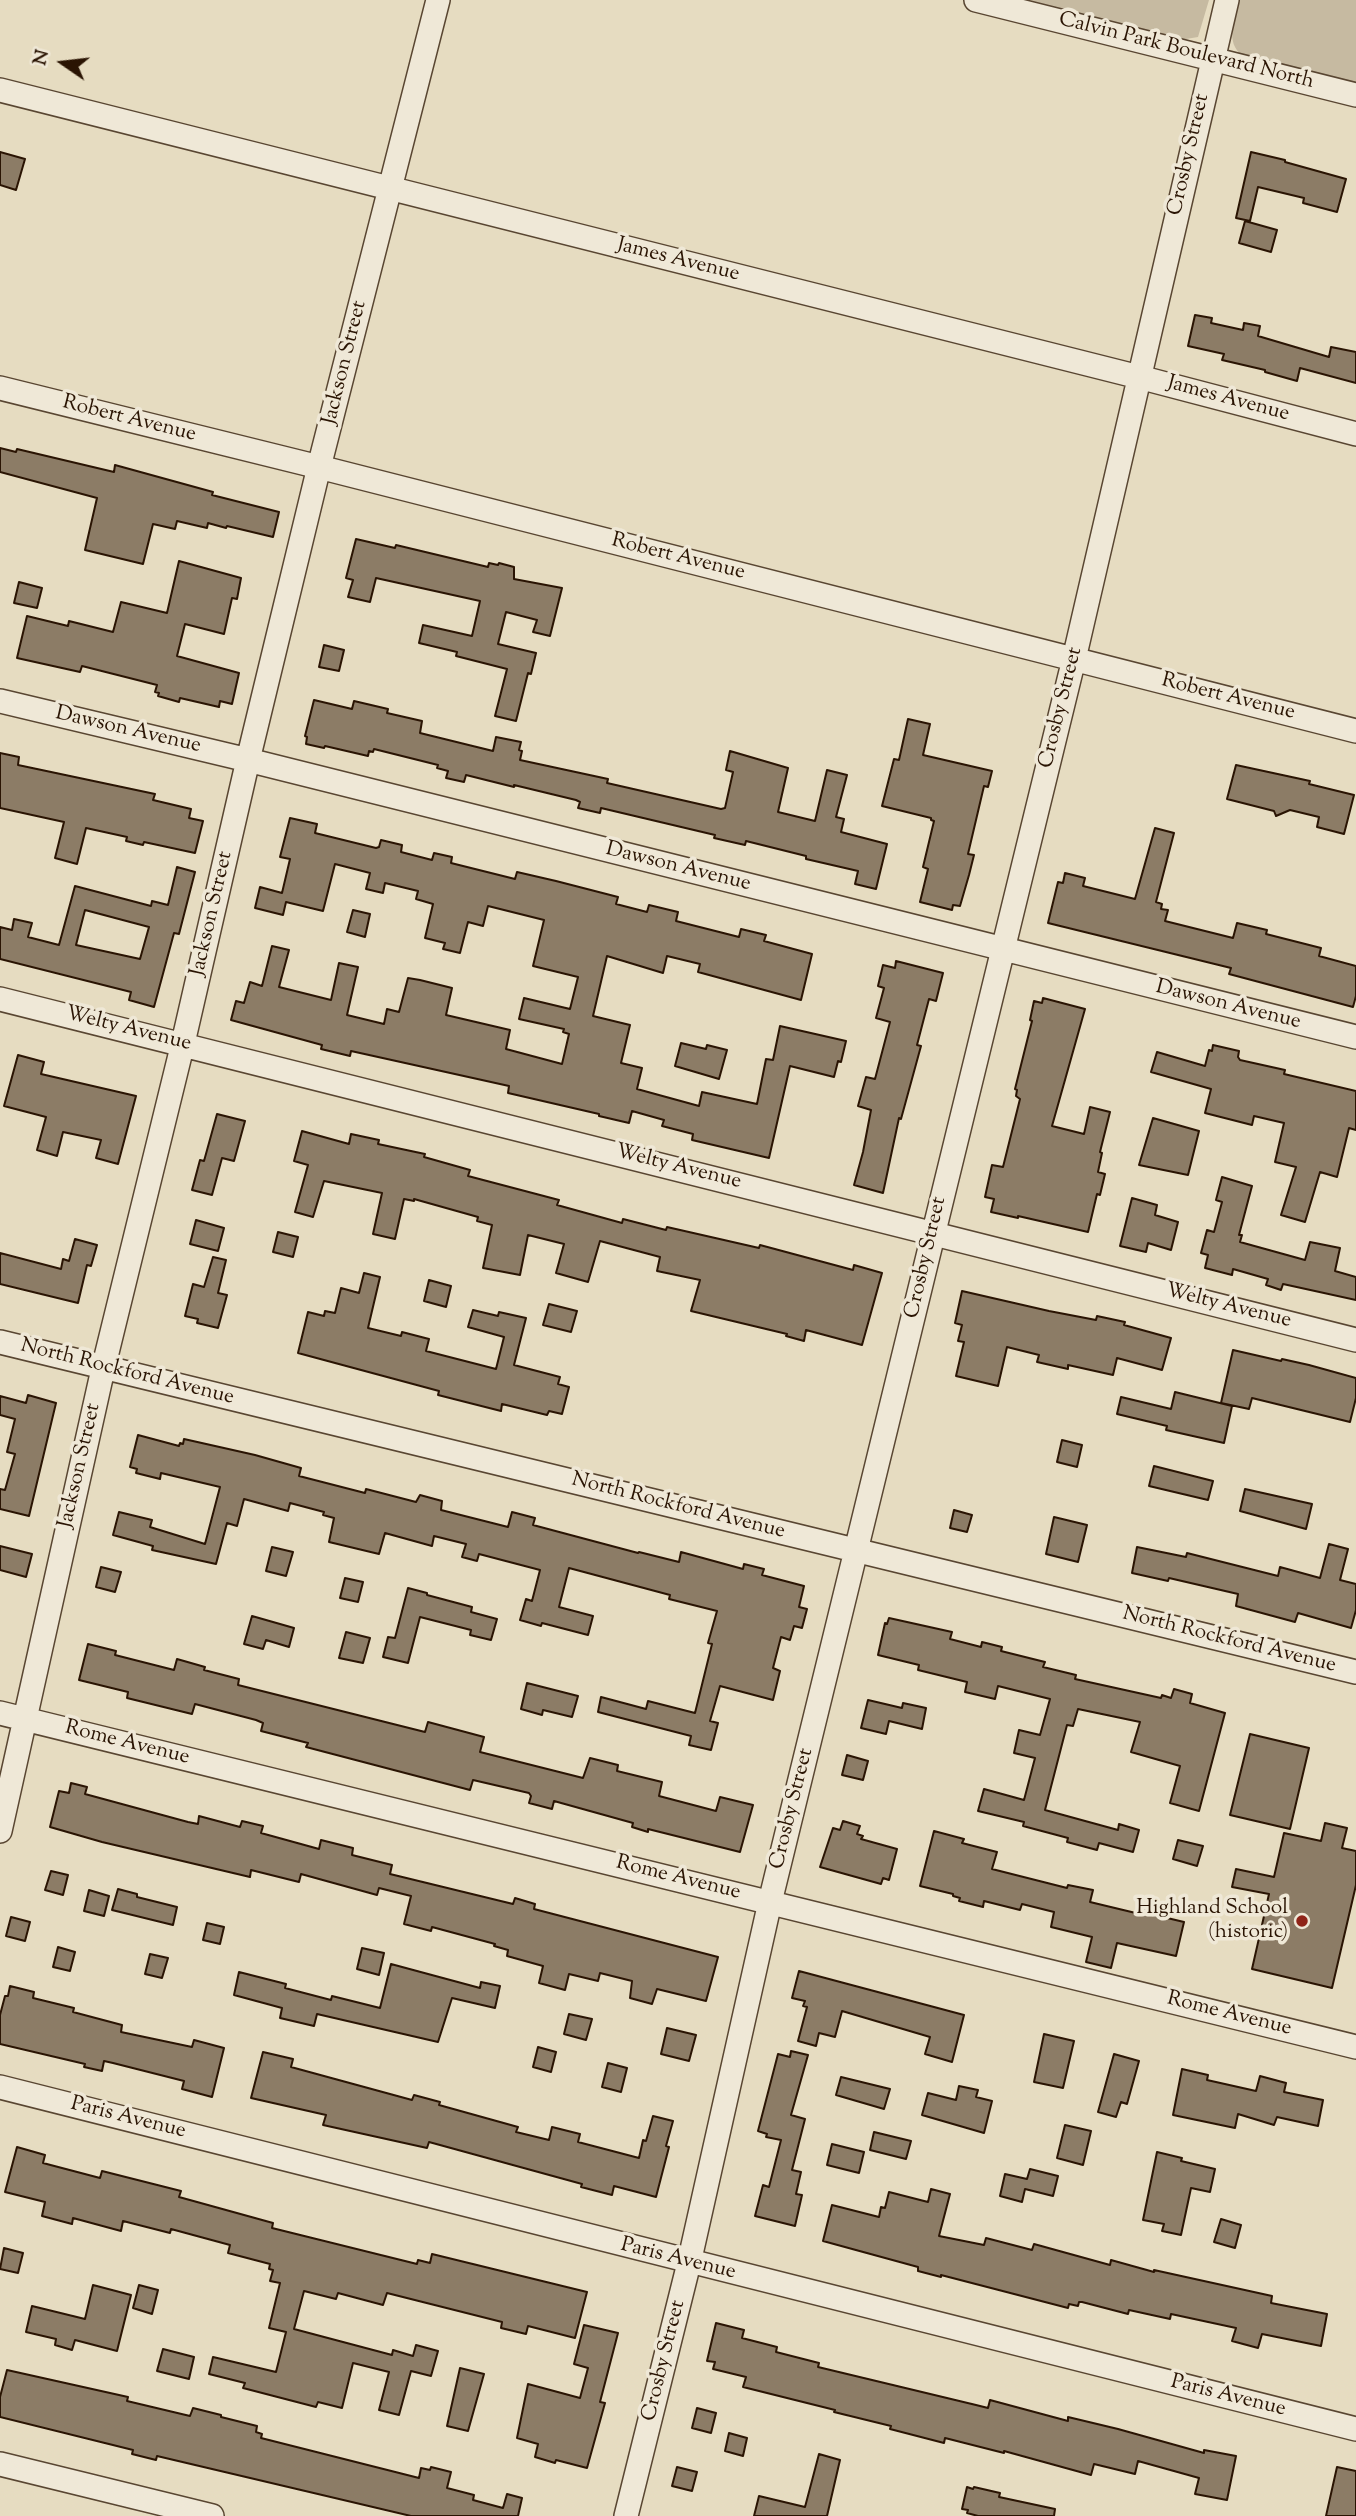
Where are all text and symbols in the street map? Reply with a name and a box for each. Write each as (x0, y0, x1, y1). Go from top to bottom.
street label: Calvin Park Boulevard North (1056, 8, 1316, 96)
north arrow (28, 28, 98, 98)
text: N (27, 47, 57, 68)
street label: Crosby Street (1164, 92, 1216, 218)
street label: James Avenue (614, 234, 742, 288)
street label: Jackson Street (318, 298, 374, 428)
street label: James Avenue (1164, 372, 1292, 428)
street label: Robert Avenue (60, 391, 198, 449)
street label: Robert Avenue (609, 529, 747, 587)
street label: Crosby Street (1035, 645, 1089, 771)
street label: Robert Avenue (1159, 669, 1297, 727)
street label: Dawson Avenue (53, 702, 203, 760)
street label: Dawson Avenue (603, 838, 753, 898)
street label: Jackson Street (186, 849, 240, 979)
street label: Dawson Avenue (1153, 976, 1303, 1036)
street label: Welty Avenue (62, 1002, 194, 1058)
street label: Welty Avenue (612, 1140, 744, 1196)
street label: Crosby Street (901, 1195, 953, 1321)
street label: Welty Avenue (1162, 1279, 1294, 1335)
street label: North Rockford Avenue (18, 1334, 236, 1412)
street label: Jackson Street (54, 1401, 108, 1531)
street label: North Rockford Avenue (569, 1468, 787, 1546)
street label: North Rockford Avenue (1120, 1602, 1338, 1680)
street label: Rome Avenue (62, 1716, 192, 1772)
street label: Crosby Street (766, 1746, 820, 1872)
street label: Rome Avenue (613, 1851, 743, 1907)
place label: Highland School (historic) (1136, 1896, 1288, 1946)
marker: Highland School (historic) (1294, 1913, 1310, 1929)
street label: Rome Avenue (1164, 1987, 1294, 2043)
street label: Paris Avenue (68, 2093, 188, 2145)
street label: Paris Avenue (618, 2234, 738, 2286)
street label: Crosby Street (638, 2298, 692, 2424)
street label: Paris Avenue (1168, 2371, 1288, 2423)

